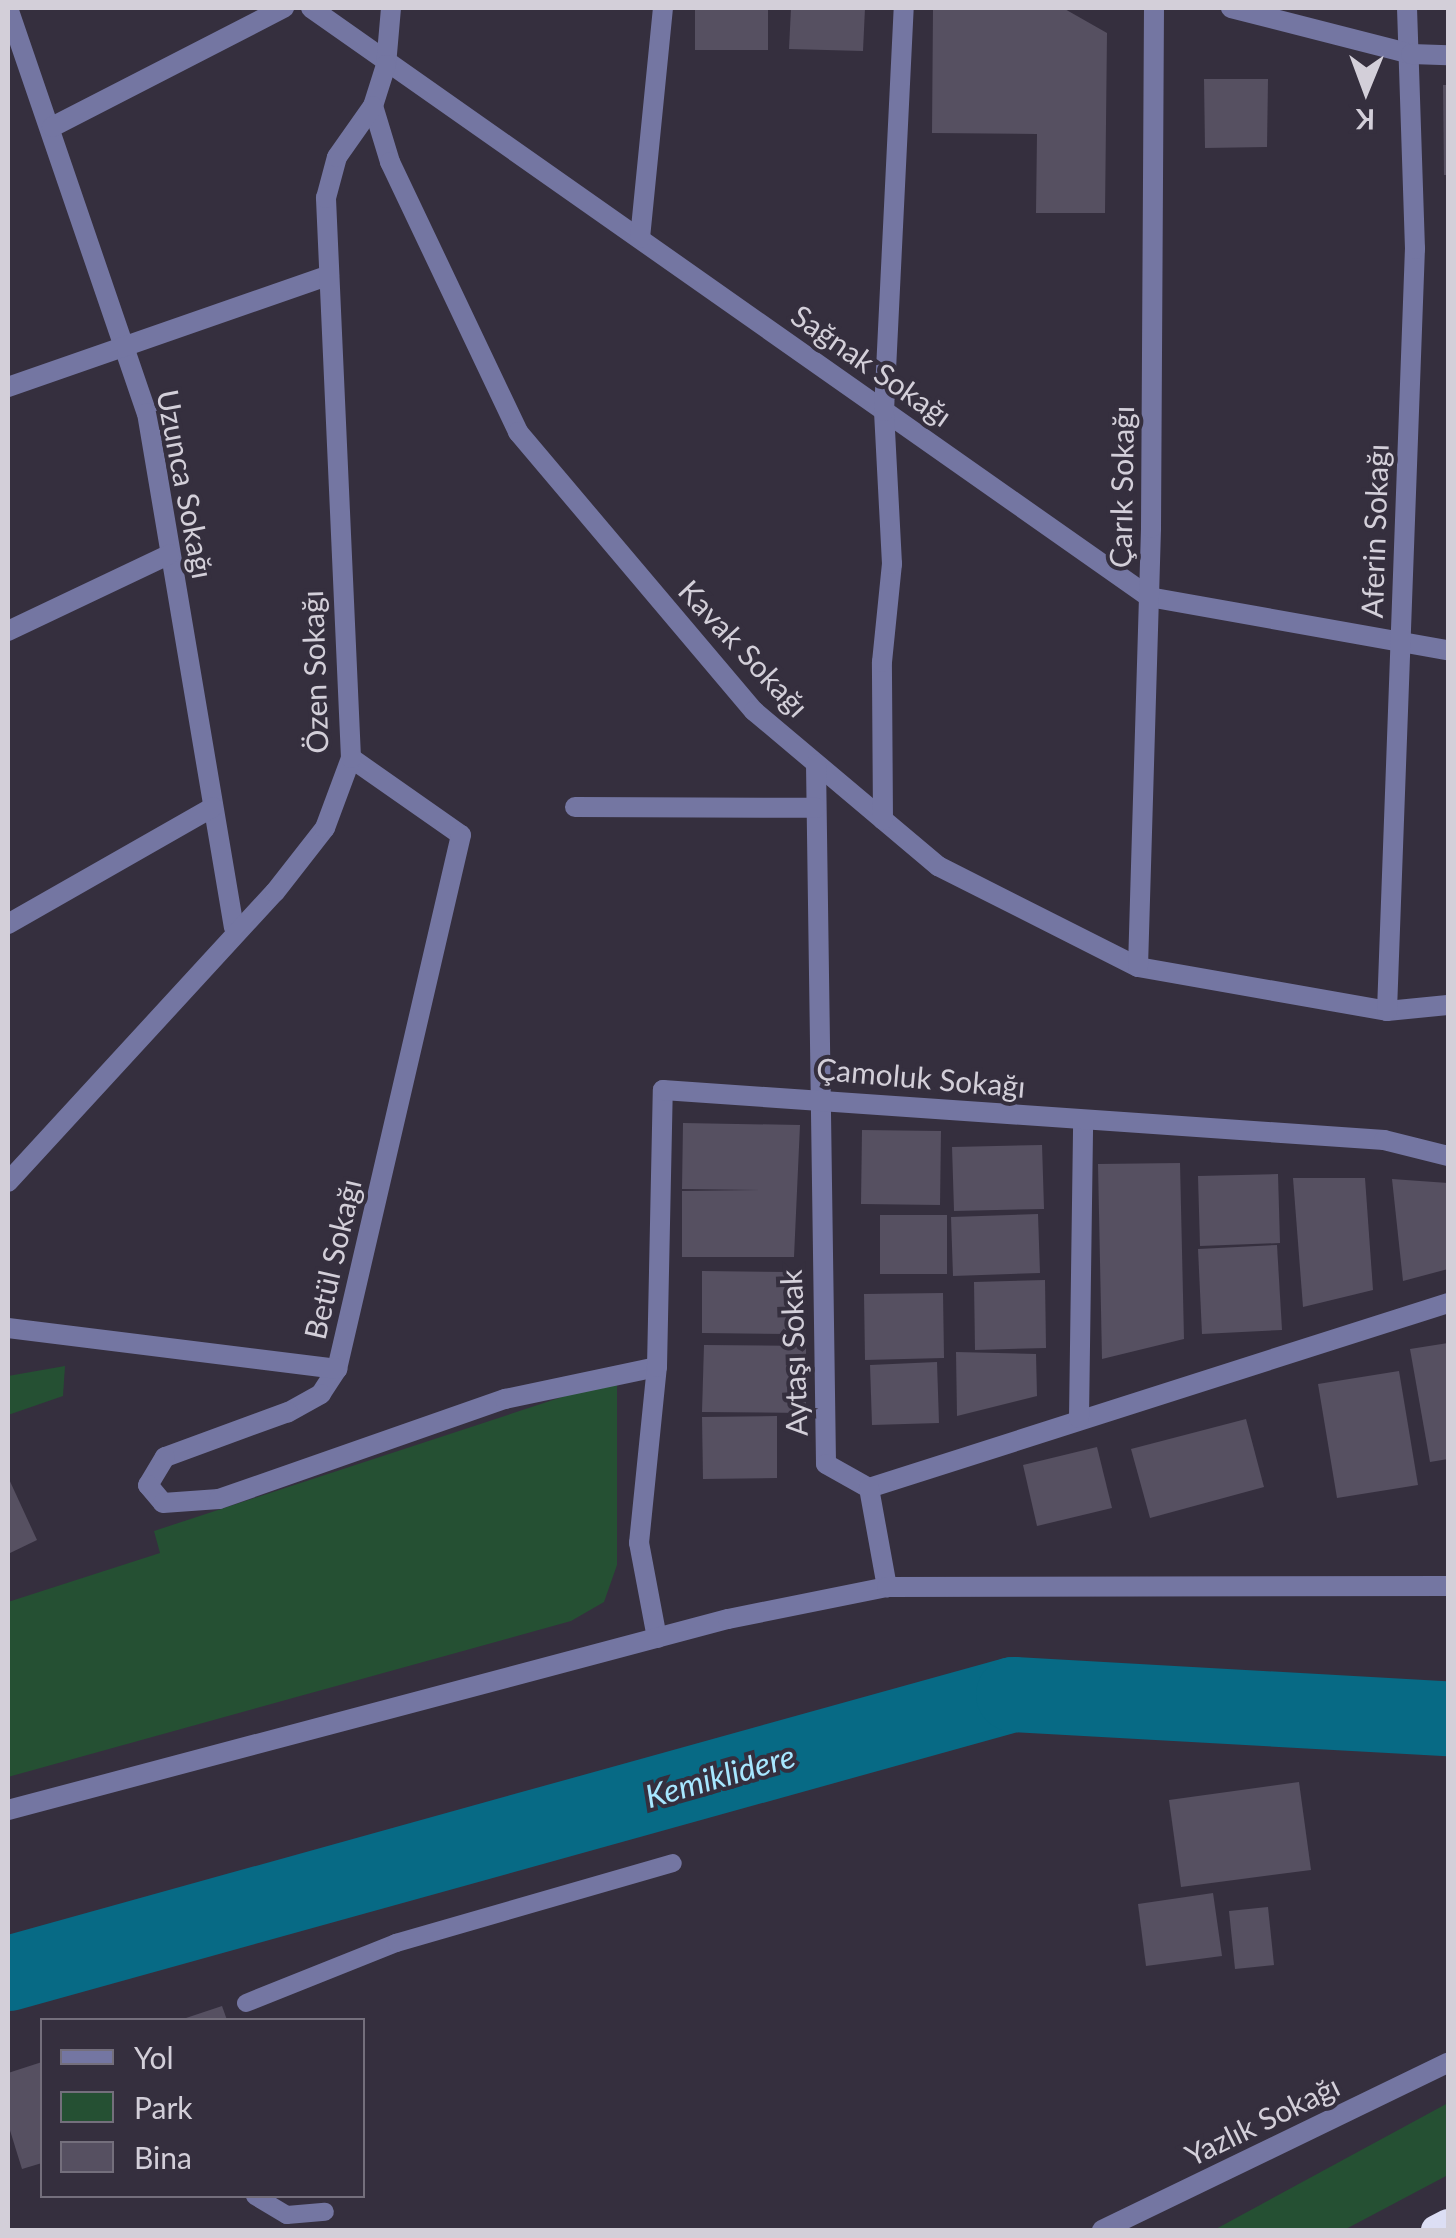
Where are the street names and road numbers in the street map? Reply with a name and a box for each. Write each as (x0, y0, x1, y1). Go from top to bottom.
street label: Sağnak Sokağı (785, 297, 959, 433)
street label: Uzunca Sokağı (150, 387, 222, 581)
street label: Çarık Sokağı (1102, 406, 1140, 568)
street label: Aferin Sokağı (1353, 443, 1395, 619)
street label: Kavak Sokağı (672, 572, 816, 724)
street label: Özen Sokağı (293, 590, 335, 754)
street label: Çamoluk Sokağı (815, 1050, 1027, 1104)
street label: Betül Sokağı (296, 1175, 368, 1343)
street label: Aytaşı Sokak (772, 1269, 814, 1437)
street label: Yazlık Sokağı (1179, 2067, 1345, 2173)

